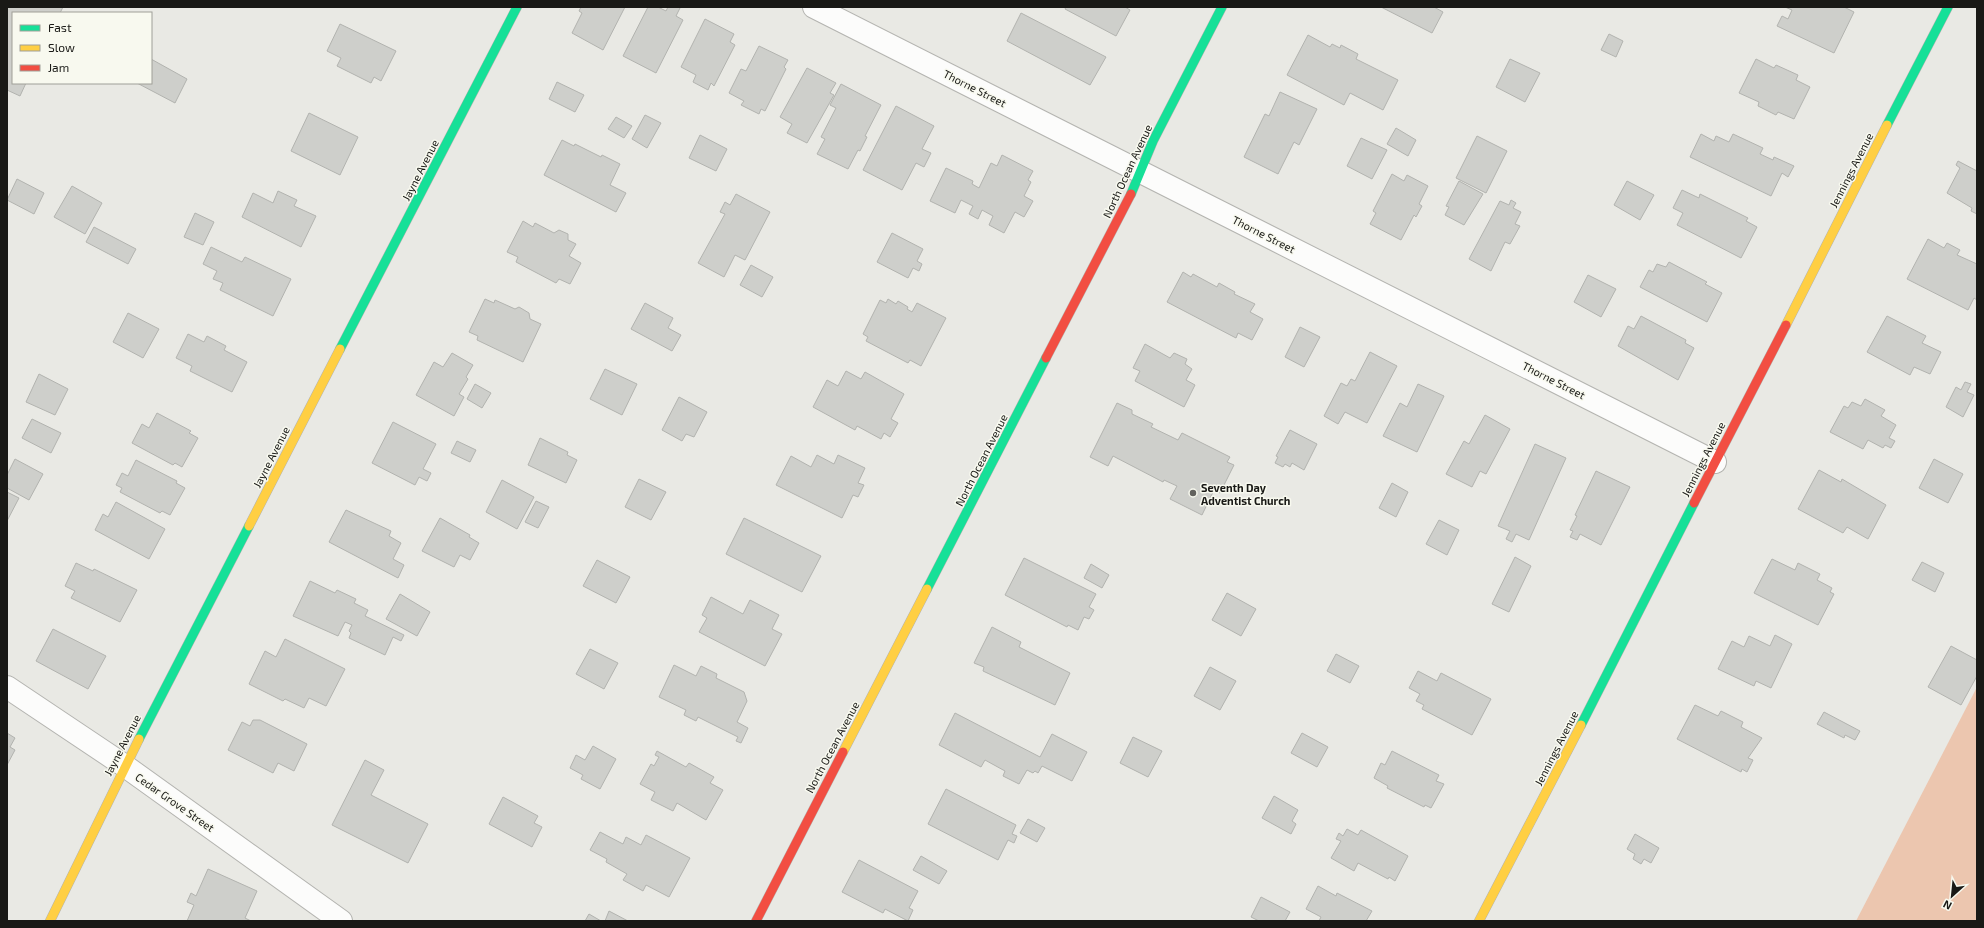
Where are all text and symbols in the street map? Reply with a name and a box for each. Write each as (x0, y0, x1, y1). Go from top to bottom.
legend (12, 12, 152, 84)
text: Fast (48, 20, 72, 34)
text: Slow (48, 40, 75, 54)
text: Jam (48, 60, 69, 74)
street label: Thorne Street (941, 67, 1009, 109)
street label: North Ocean Avenue (1100, 122, 1154, 220)
street label: Jennings Avenue (1827, 130, 1876, 210)
street label: Jayne Avenue (399, 137, 441, 203)
street label: Thorne Street (1230, 213, 1298, 255)
street label: Thorne Street (1520, 359, 1588, 401)
street label: North Ocean Avenue (952, 412, 1010, 508)
street label: Jennings Avenue (1679, 419, 1728, 499)
street label: Jayne Avenue (250, 424, 292, 490)
place label: Seventh Day Adventist Church (1201, 481, 1290, 507)
marker: Seventh Day Adventist Church (1188, 488, 1198, 498)
street label: North Ocean Avenue (802, 699, 862, 795)
street label: Jennings Avenue (1532, 708, 1581, 788)
street label: Jayne Avenue (101, 712, 143, 778)
street label: Cedar Grove Street (133, 770, 217, 834)
north arrow (1932, 876, 1972, 916)
text: N (1941, 898, 1954, 913)

